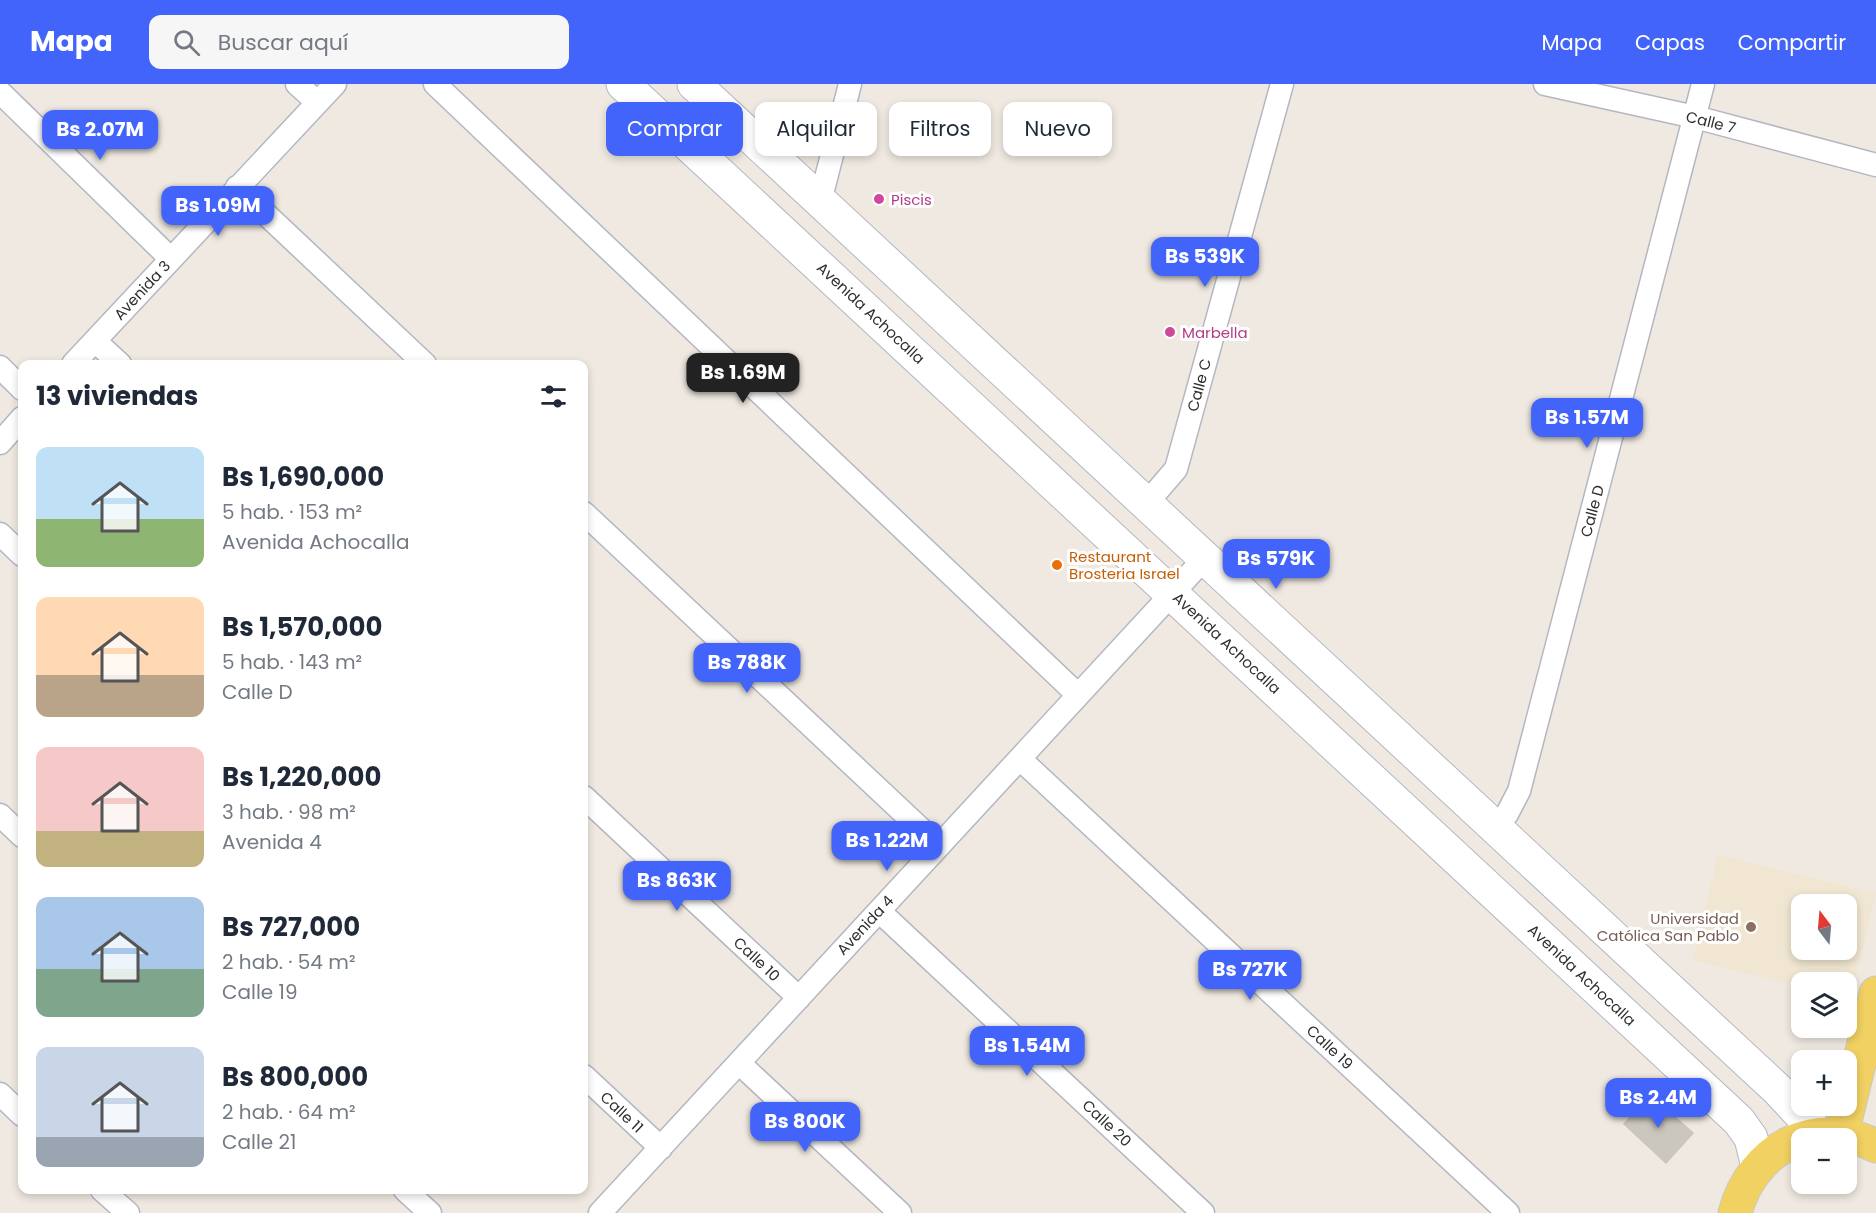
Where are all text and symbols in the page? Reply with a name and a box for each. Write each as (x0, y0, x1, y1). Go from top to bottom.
search box (149, 15, 569, 69)
text: Mapa (30, 22, 113, 61)
icon: search (170, 26, 203, 59)
text: Buscar aquí (218, 27, 348, 58)
text: Mapa (1541, 28, 1602, 57)
text: Capas (1635, 28, 1705, 57)
text: Compartir (1738, 28, 1846, 57)
chip: Comprar (606, 102, 743, 156)
chip: Alquilar (755, 102, 877, 156)
chip: Filtros (889, 102, 991, 156)
chip: Nuevo (1003, 102, 1112, 156)
street label: Calle 7 (1684, 106, 1738, 138)
pin: Bs 2.07M (38, 110, 162, 161)
text: Bs 2.07M (56, 115, 144, 143)
pin: Bs 1.09M (156, 186, 280, 237)
place label: Piscis (891, 189, 932, 210)
text: Bs 1.09M (175, 191, 261, 219)
marker: Piscis (872, 192, 886, 206)
pin: Bs 539K (1150, 237, 1260, 288)
text: Bs 539K (1165, 242, 1245, 270)
street label: Avenida 3 (109, 256, 175, 324)
street label: Avenida Achocalla (812, 257, 930, 369)
place label: Marbella (1182, 322, 1248, 343)
marker: Marbella (1163, 325, 1177, 339)
pin: Bs 1.69M (681, 353, 805, 404)
street label: Calle C (1182, 356, 1216, 414)
text: Bs 1.69M (700, 358, 786, 386)
text: 13 viviendas (36, 378, 198, 414)
icon: filters (537, 380, 570, 413)
pin: Bs 1.57M (1525, 398, 1649, 449)
text: Bs 1.57M (1545, 403, 1629, 431)
text: Bs 1,690,000 (222, 459, 384, 495)
icon: home (84, 471, 156, 543)
street label: Calle D (1575, 483, 1609, 539)
text: 5 hab. · 153 m² (222, 498, 362, 526)
text: Avenida Achocalla (222, 528, 409, 556)
pin: Bs 579K (1221, 539, 1331, 590)
text: Bs 579K (1237, 544, 1315, 572)
place label: Restaurant Brosteria Israel (1069, 546, 1180, 584)
marker: Restaurant Brosteria Israel (1050, 558, 1064, 572)
street label: Avenida Achocalla (1168, 587, 1286, 699)
text: Bs 1,570,000 (222, 609, 382, 645)
icon: home (84, 621, 156, 693)
pin: Bs 788K (692, 643, 802, 694)
text: 5 hab. · 143 m² (222, 648, 362, 676)
text: Bs 788K (707, 648, 787, 676)
text: Calle D (222, 678, 293, 706)
text: Bs 1,220,000 (222, 759, 381, 795)
icon: home (84, 771, 156, 843)
text: 3 hab. · 98 m² (222, 798, 356, 826)
pin: Bs 1.22M (825, 821, 949, 872)
text: Bs 1.22M (846, 826, 928, 854)
text: Avenida 4 (222, 828, 322, 856)
pin: Bs 863K (622, 861, 732, 912)
text: Bs 863K (637, 866, 717, 894)
street label: Avenida 4 (832, 890, 898, 960)
north arrow (1791, 894, 1857, 960)
map controls (1791, 894, 1857, 1194)
place label: Universidad Católica San Pablo (1597, 908, 1739, 946)
text: Bs 727,000 (222, 909, 360, 945)
street label: Avenida Achocalla (1523, 919, 1641, 1031)
marker: Universidad Católica San Pablo (1744, 920, 1758, 934)
icon: home (84, 921, 156, 993)
street label: Calle 10 (729, 932, 785, 986)
text: 2 hab. · 54 m² (222, 948, 355, 976)
pin: Bs 727K (1195, 950, 1305, 1001)
text: Bs 727K (1212, 955, 1288, 983)
button: layers (1791, 972, 1857, 1038)
text: Calle 19 (222, 978, 298, 1006)
street label: Calle 19 (1302, 1020, 1358, 1074)
pin: Bs 1.54M (965, 1026, 1089, 1077)
text: Bs 1.54M (984, 1031, 1070, 1059)
button: + (1791, 1050, 1857, 1116)
text: Bs 800,000 (222, 1059, 368, 1095)
icon: home (84, 1071, 156, 1143)
pin: Bs 2.4M (1603, 1078, 1713, 1129)
text: Bs 2.4M (1619, 1083, 1697, 1111)
street label: Calle 11 (596, 1087, 648, 1137)
street label: Calle 20 (1078, 1095, 1136, 1151)
text: 2 hab. · 64 m² (222, 1098, 356, 1126)
pin: Bs 800K (750, 1102, 860, 1153)
text: Bs 800K (764, 1107, 846, 1135)
text: Calle 21 (222, 1128, 296, 1156)
button: − (1791, 1128, 1857, 1194)

